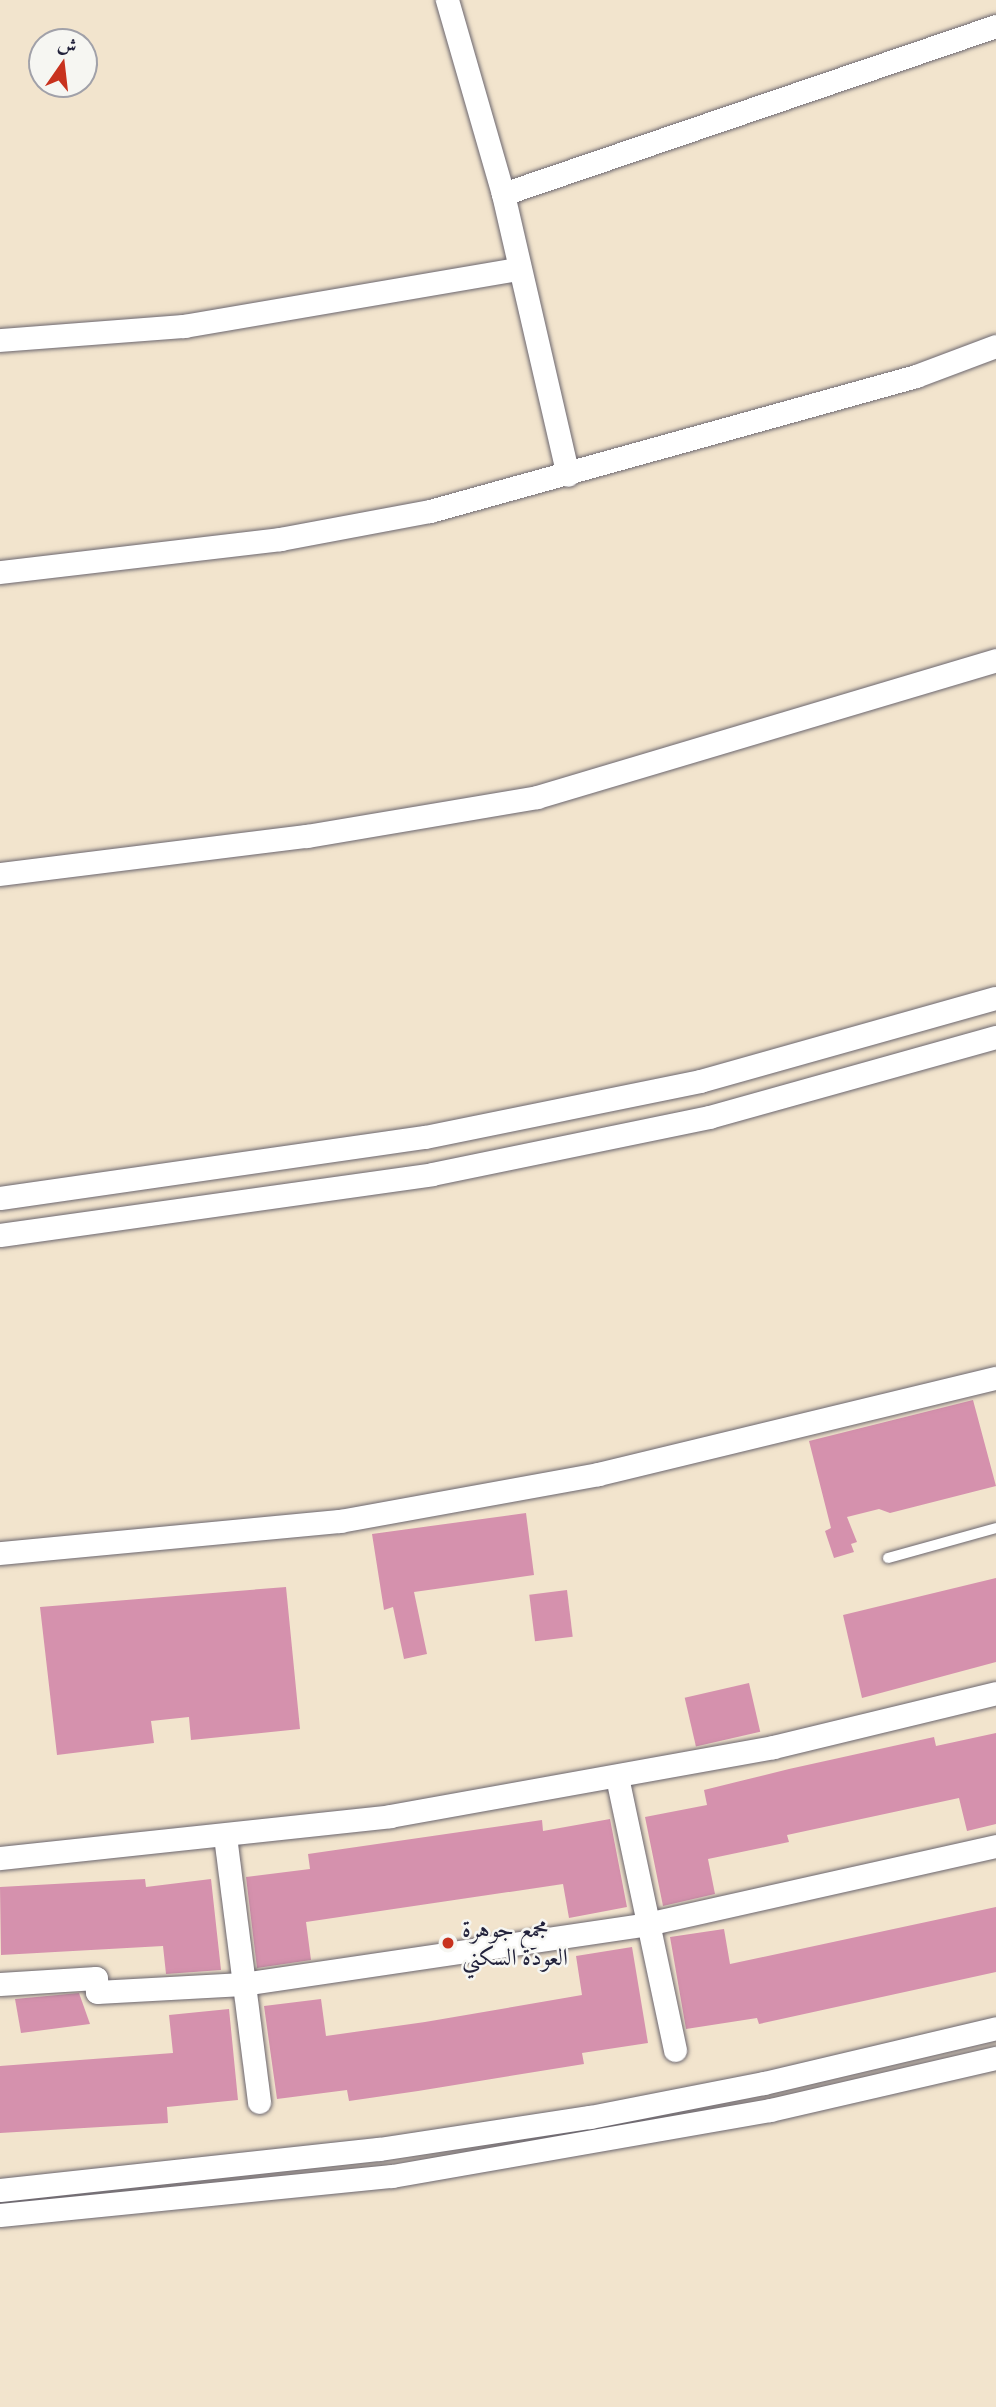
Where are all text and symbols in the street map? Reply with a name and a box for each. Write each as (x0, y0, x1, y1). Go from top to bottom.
north arrow (28, 28, 98, 98)
text: ش (55, 29, 80, 60)
place label: مجمع جوهرة العودة السكني (462, 1915, 568, 1971)
marker: مجمع جوهرة العودة السكني (440, 1935, 456, 1951)

